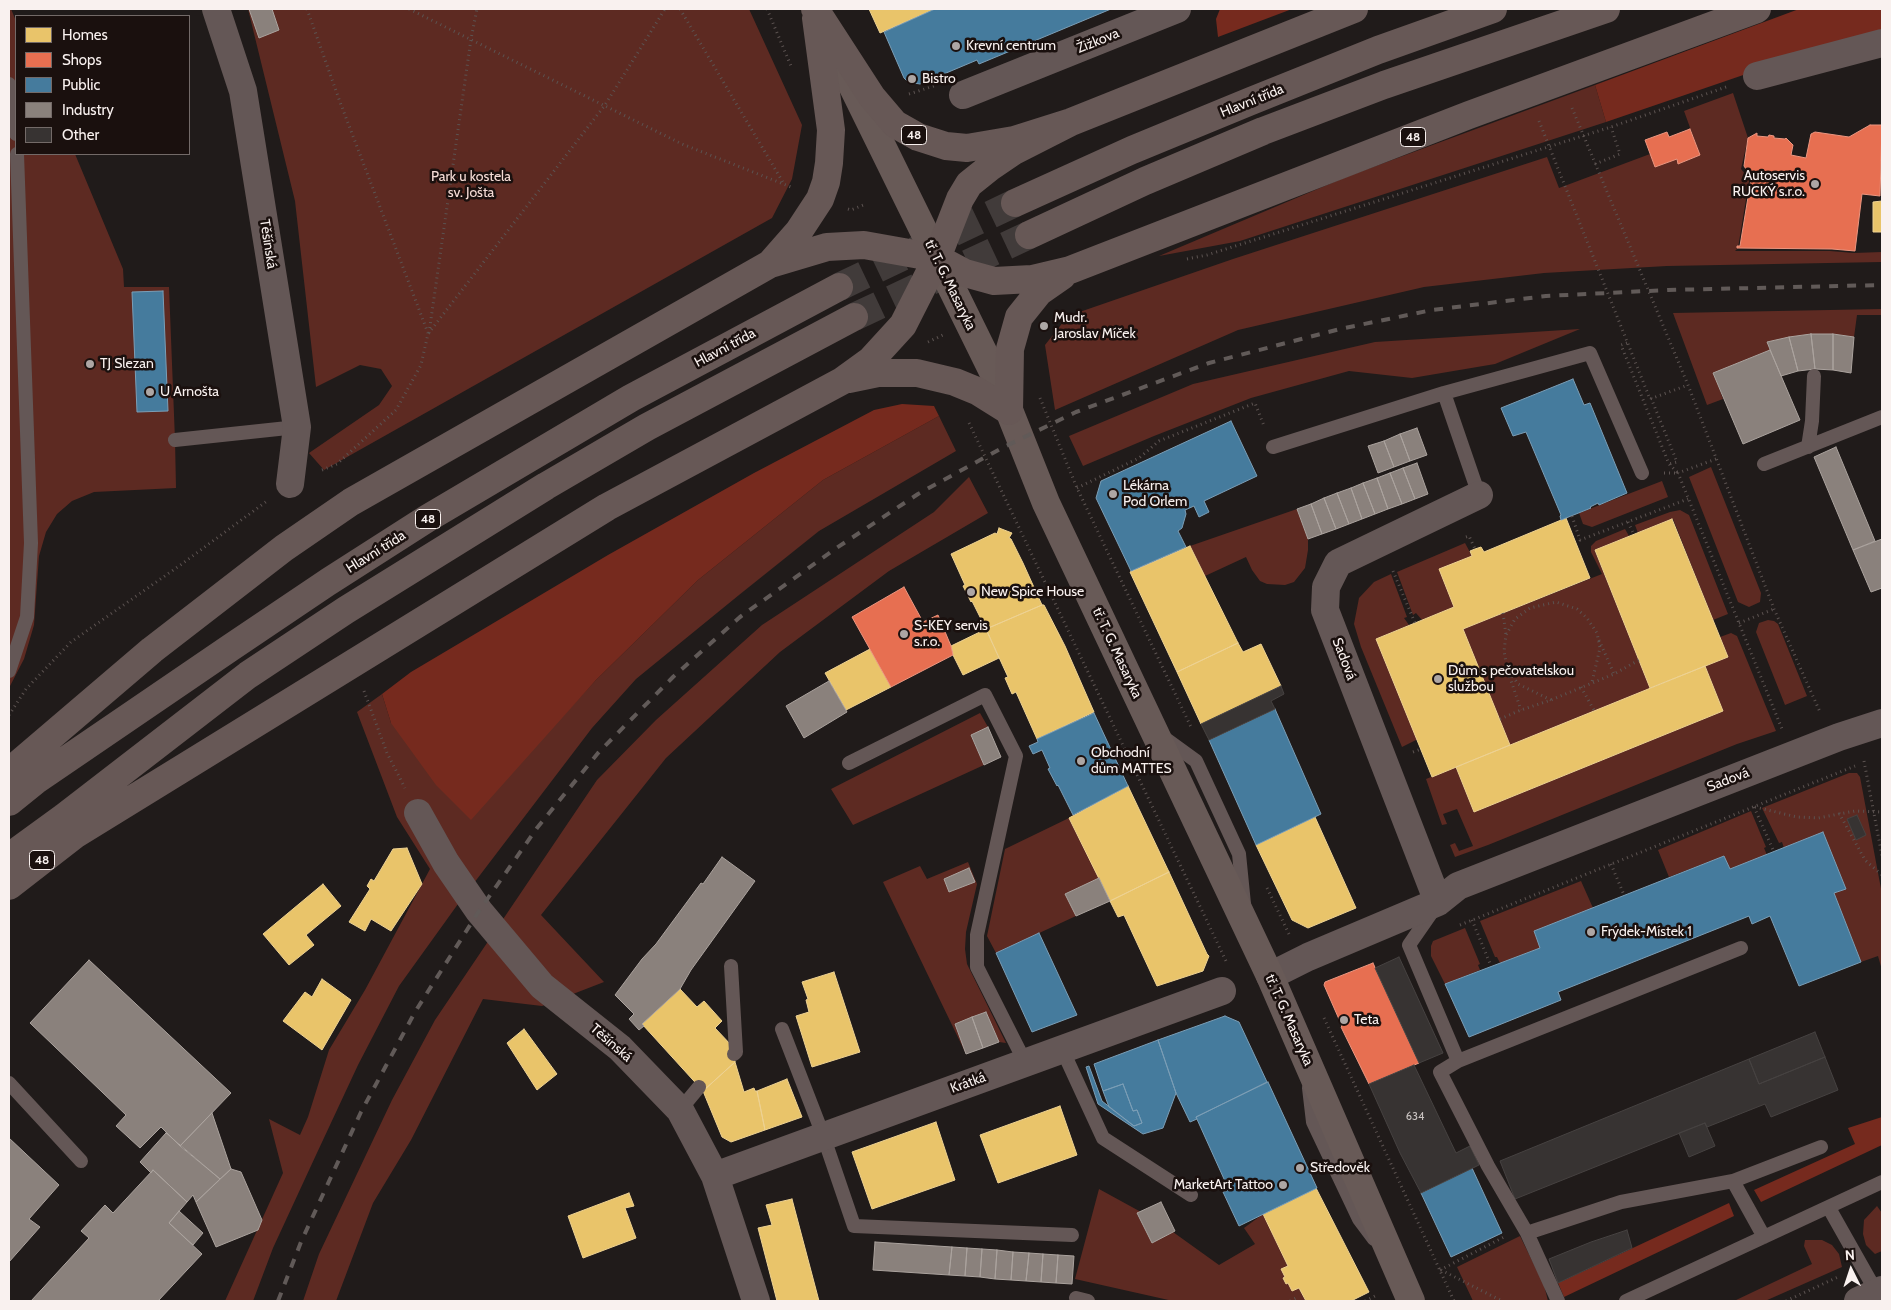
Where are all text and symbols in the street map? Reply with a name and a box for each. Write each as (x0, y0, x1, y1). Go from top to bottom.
legend (15, 15, 190, 155)
street label: Žižkova (1074, 25, 1122, 57)
text: Homes (62, 26, 108, 44)
place label: Krevní centrum (966, 38, 1056, 54)
marker: Krevní centrum (950, 40, 962, 52)
text: Shops (62, 51, 102, 69)
place label: Bistro (922, 71, 956, 87)
marker: Bistro (906, 73, 918, 85)
text: Public (62, 76, 100, 94)
street label: Hlavní třída (1218, 81, 1286, 121)
text: Industry (62, 101, 114, 119)
text: Other (62, 126, 99, 144)
road number: 48 (902, 126, 926, 144)
road number: 48 (1400, 128, 1426, 146)
place label: Autoservis RUCKÝ s.r.o. (1733, 168, 1805, 200)
park label: Park u kostela sv. Jošta (431, 169, 511, 202)
marker: Autoservis RUCKÝ s.r.o. (1809, 178, 1821, 190)
street label: Těšínská (256, 218, 280, 270)
street label: tř. T. G. Masaryka (921, 237, 979, 333)
place label: Mudr. Jaroslav Míček (1054, 310, 1136, 342)
marker: Mudr. Jaroslav Míček (1038, 320, 1050, 332)
street label: Hlavní třída (692, 325, 758, 371)
place label: TJ Slezan (100, 356, 154, 372)
marker: TJ Slezan (84, 358, 96, 370)
place label: U Arnošta (160, 384, 219, 400)
marker: U Arnošta (144, 386, 156, 398)
place label: Lékárna Pod Orlem (1123, 478, 1187, 511)
marker: Lékárna Pod Orlem (1107, 488, 1119, 500)
road number: 48 (416, 509, 440, 528)
street label: Hlavní třída (343, 527, 409, 577)
place label: New Spice House (981, 584, 1084, 600)
marker: New Spice House (965, 586, 977, 598)
street label: tř. T. G. Masaryka (1089, 605, 1145, 701)
place label: S-KEY servis s.r.o. (914, 618, 988, 650)
marker: S-KEY servis s.r.o. (898, 628, 910, 640)
street label: Sadová (1328, 636, 1360, 682)
place label: Dům s pečovatelskou službou (1448, 663, 1574, 696)
marker: Dům s pečovatelskou službou (1432, 673, 1444, 685)
place label: Obchodní dům MATTES (1091, 745, 1172, 778)
marker: Obchodní dům MATTES (1075, 755, 1087, 767)
street label: Sadová (1705, 764, 1751, 796)
road number: 48 (30, 850, 54, 870)
place label: Frýdek-Místek 1 (1601, 924, 1692, 940)
marker: Frýdek-Místek 1 (1585, 926, 1597, 938)
street label: tř. T. G. Masaryka (1261, 972, 1317, 1068)
place label: Teta (1354, 1012, 1379, 1028)
marker: Teta (1338, 1014, 1350, 1026)
street label: Těšínská (587, 1020, 635, 1066)
street label: Krátká (948, 1069, 988, 1097)
house number: 634 (1406, 1110, 1424, 1124)
place label: Středověk (1310, 1160, 1370, 1176)
marker: Středověk (1294, 1162, 1306, 1174)
place label: MarketArt Tattoo (1174, 1177, 1273, 1193)
marker: MarketArt Tattoo (1277, 1179, 1289, 1191)
north arrow (1826, 1245, 1876, 1295)
text: N (1844, 1246, 1856, 1264)

